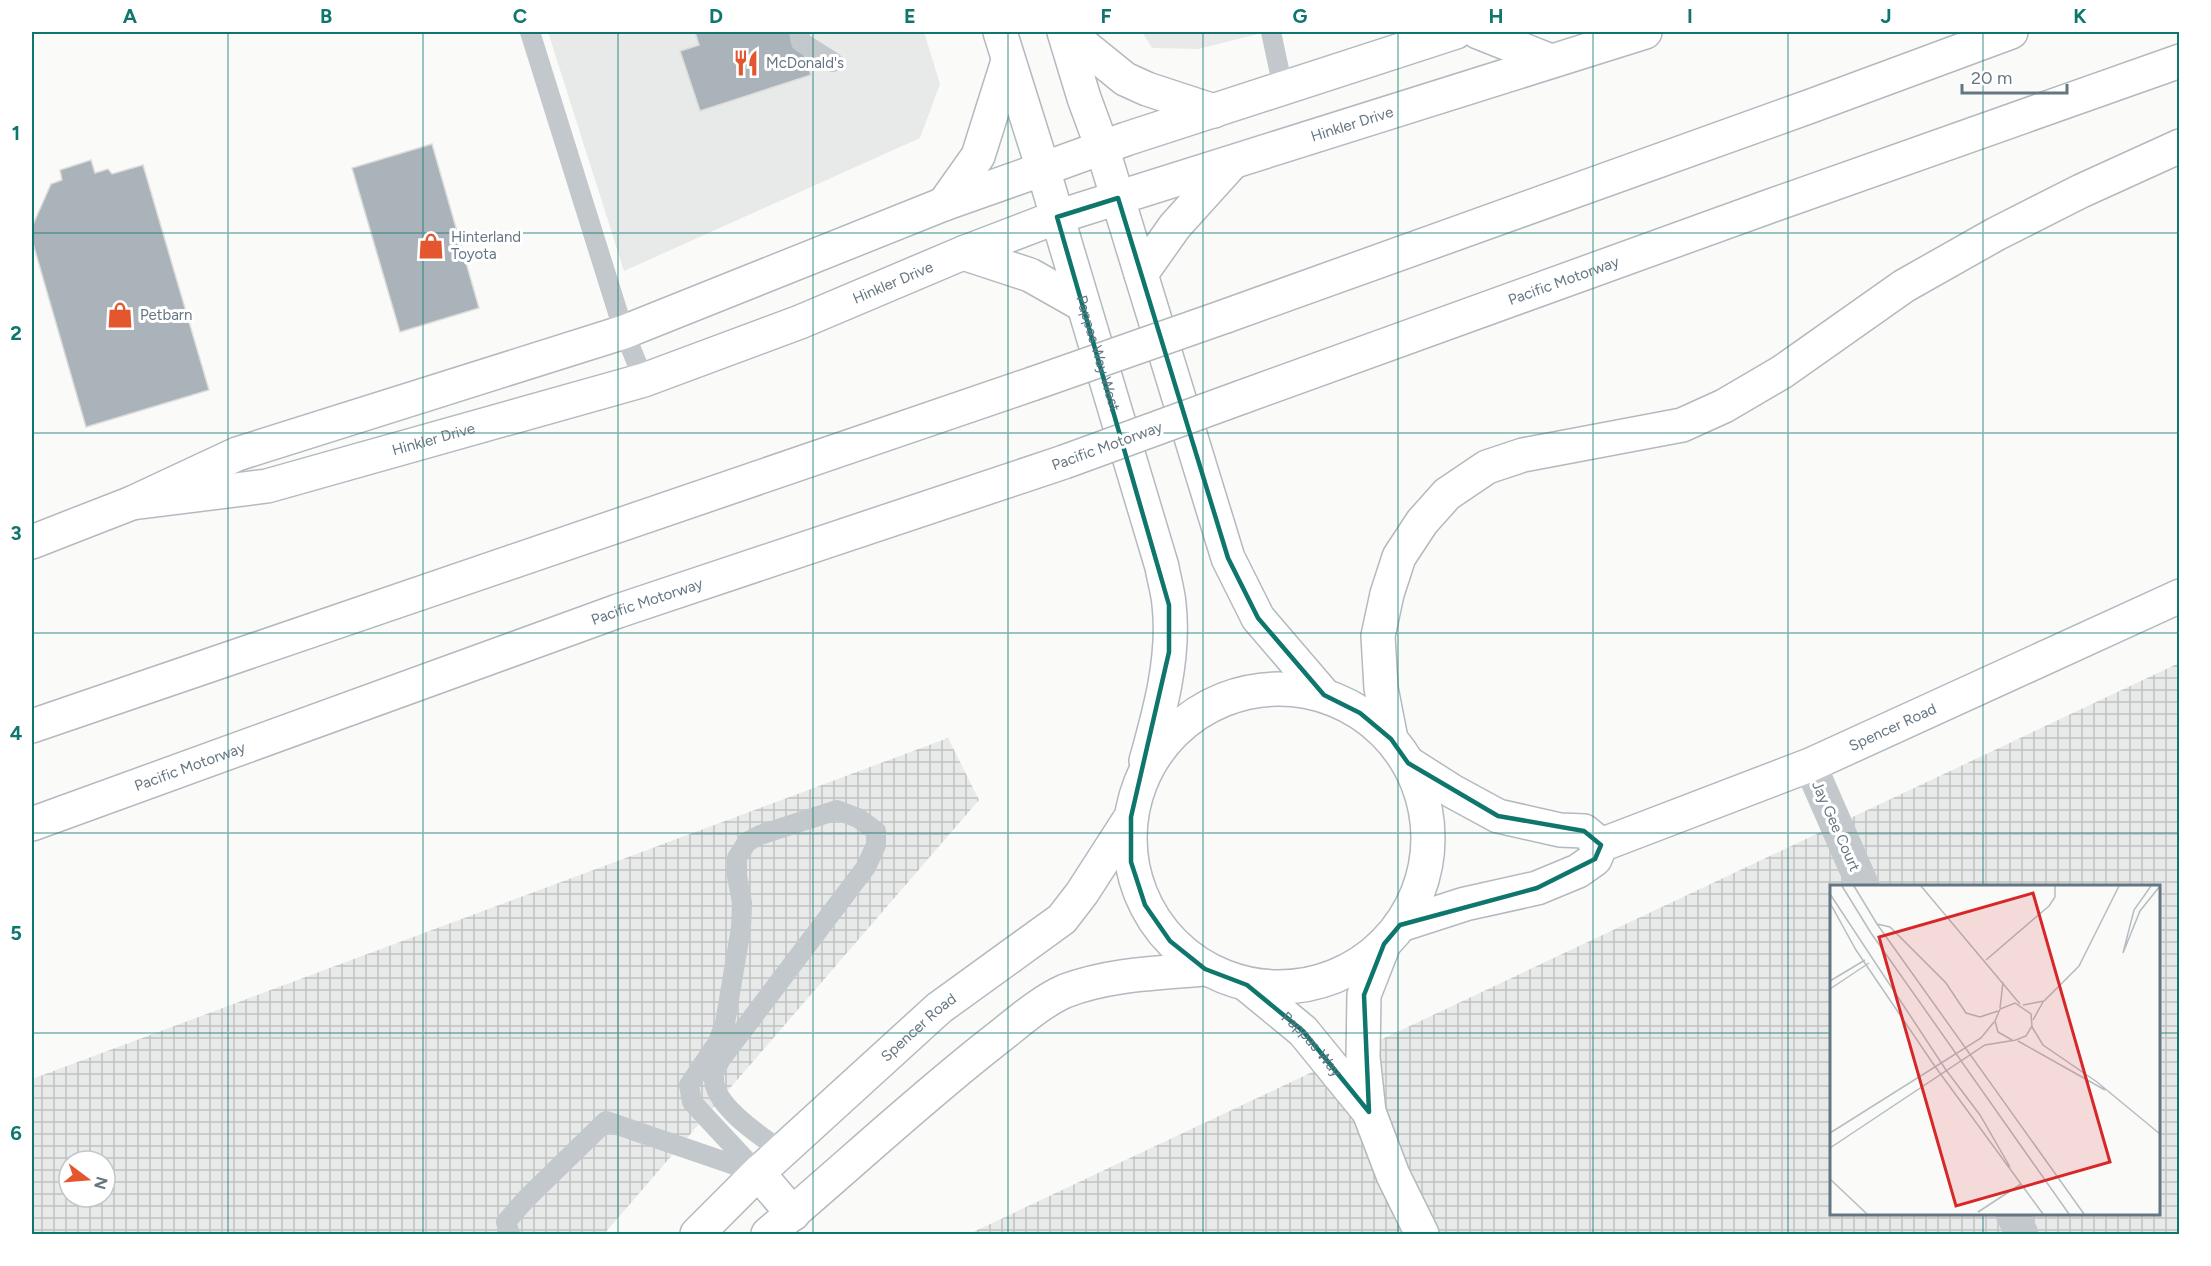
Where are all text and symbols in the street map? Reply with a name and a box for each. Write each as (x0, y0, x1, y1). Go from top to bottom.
text: A (123, 4, 138, 28)
text: B (320, 4, 332, 28)
text: C (513, 4, 527, 28)
text: D (709, 4, 723, 28)
text: E (904, 4, 916, 28)
text: F (1100, 4, 1112, 28)
text: G (1293, 4, 1308, 28)
text: H (1489, 4, 1504, 28)
text: I (1687, 4, 1693, 28)
text: J (1880, 4, 1892, 28)
text: K (2073, 4, 2087, 28)
restaurant icon: McDonald's (731, 48, 761, 78)
place label: McDonald's (766, 54, 844, 72)
scale bar (1962, 57, 2067, 95)
text: 20 m (1971, 67, 2012, 89)
street label: Hinkler Drive (1309, 103, 1395, 146)
text: 1 (12, 121, 20, 145)
place label: Hinterland Toyota (451, 228, 521, 263)
shop icon: Hinterland Toyota (416, 231, 446, 261)
street label: Pacific Motorway (1506, 252, 1622, 309)
street label: Hinkler Drive (850, 258, 936, 308)
street label: Pappas Way West (1072, 293, 1124, 414)
shop icon: Petbarn (105, 300, 135, 330)
place label: Petbarn (140, 306, 192, 324)
text: 2 (10, 321, 22, 345)
street label: Pacific Motorway (1049, 418, 1165, 474)
street label: Hinkler Drive (390, 419, 477, 459)
text: 3 (10, 521, 22, 545)
street label: Pacific Motorway (589, 574, 705, 629)
street label: Spencer Road (1846, 700, 1939, 755)
text: 4 (10, 721, 23, 745)
street label: Pacific Motorway (132, 738, 248, 795)
street label: Jay Gee Court (1808, 778, 1864, 874)
inset map (1830, 885, 2160, 1215)
text: 5 (10, 921, 22, 945)
street label: Spencer Road (877, 990, 960, 1065)
street label: Pappas Way (1278, 1008, 1346, 1080)
text: 6 (10, 1121, 22, 1145)
north arrow (57, 1149, 117, 1209)
text: N (90, 1174, 112, 1192)

